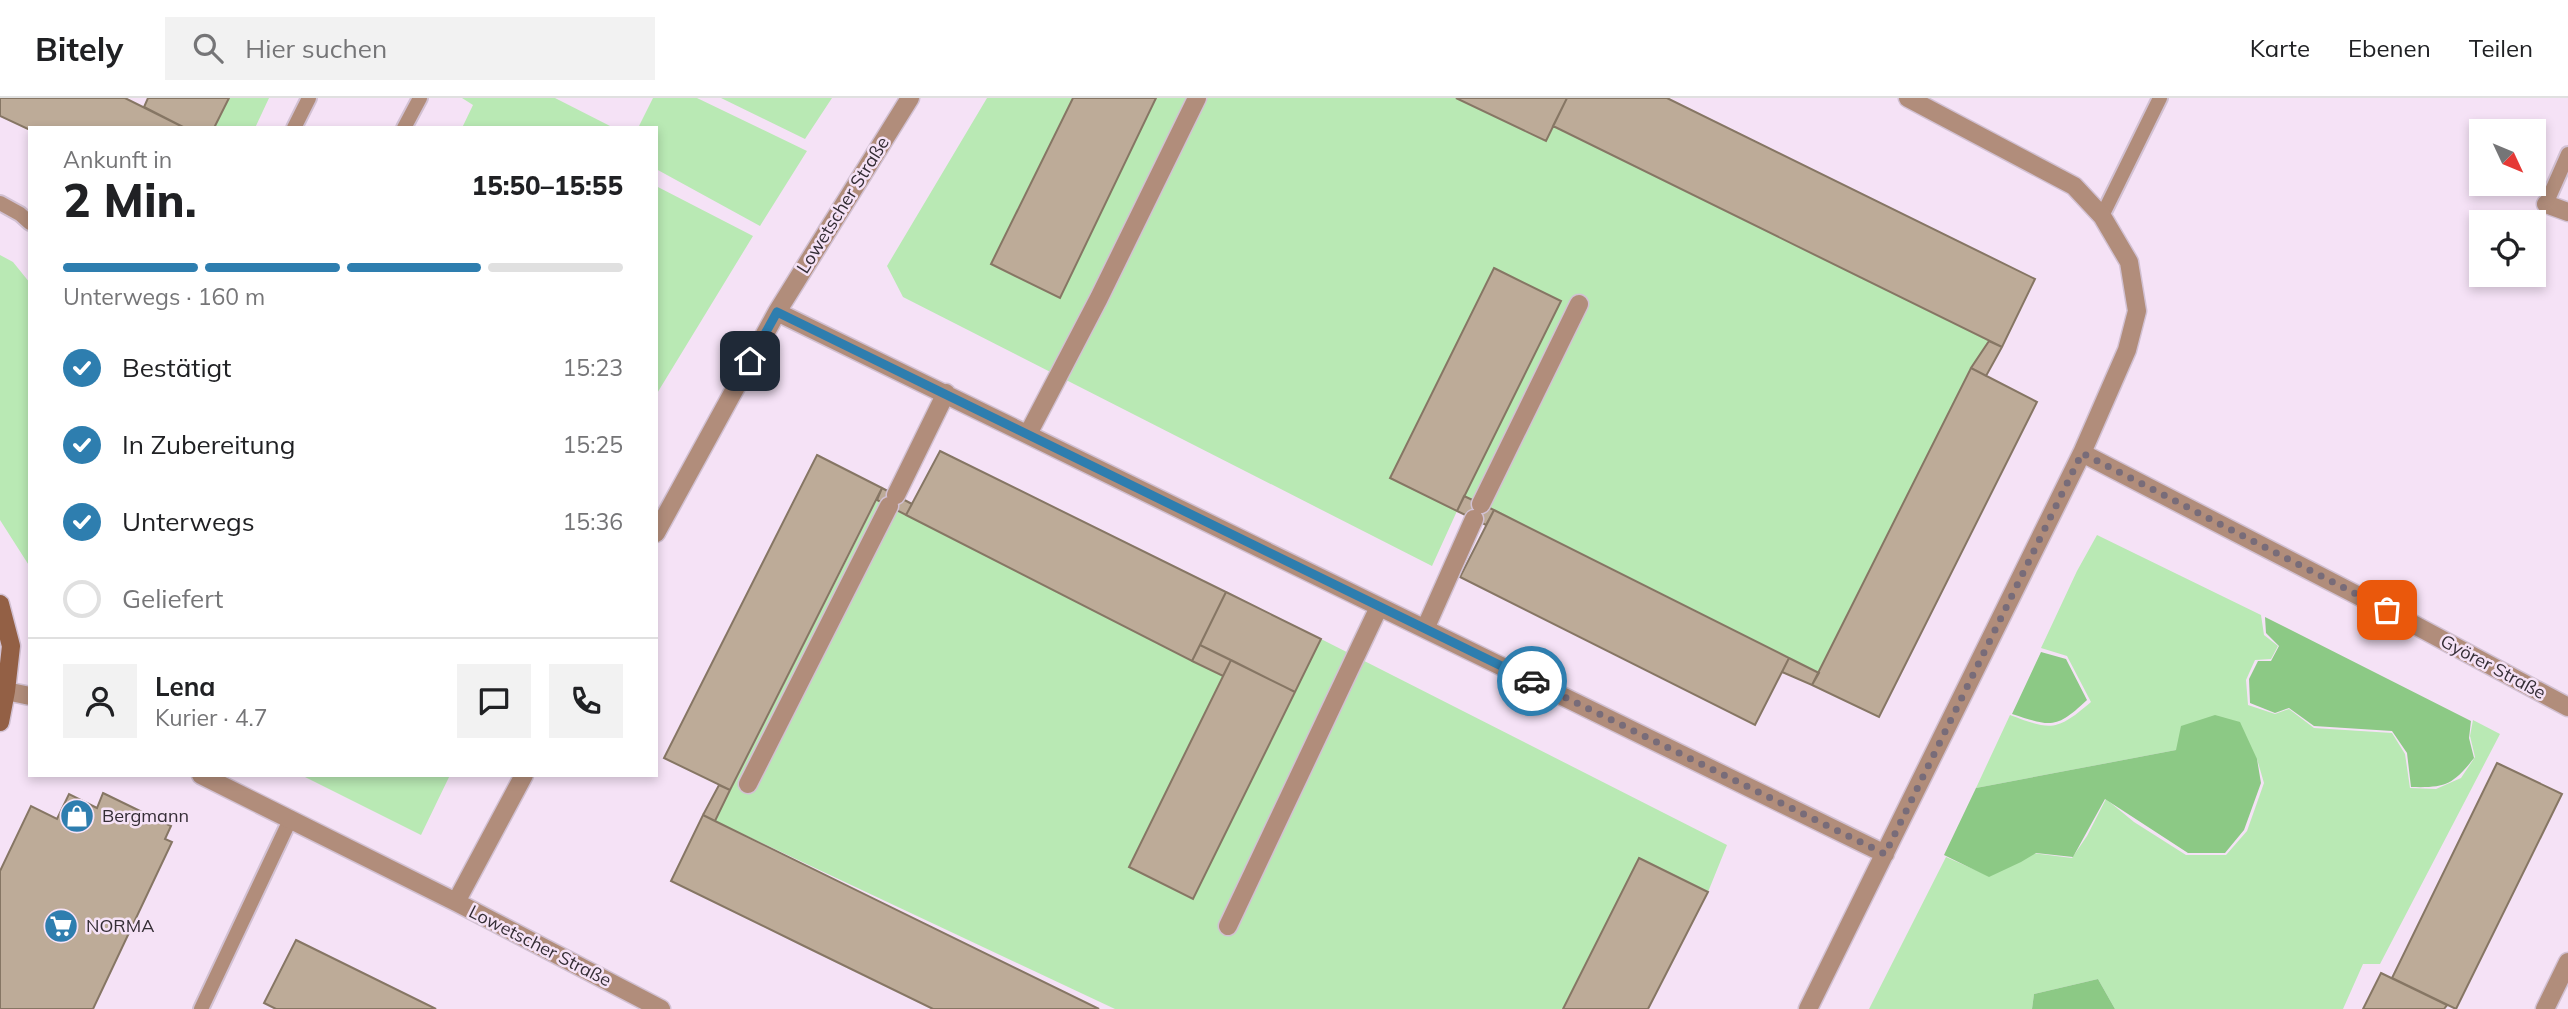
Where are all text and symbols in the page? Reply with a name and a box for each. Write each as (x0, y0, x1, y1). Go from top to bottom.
search box (165, 17, 655, 80)
text: Bitely (35, 28, 123, 69)
icon: search (189, 29, 227, 67)
text: Hier suchen (245, 32, 387, 65)
text: Karte (2250, 33, 2310, 63)
text: Ebenen (2348, 33, 2431, 63)
text: Teilen (2469, 33, 2533, 63)
north arrow (2469, 119, 2546, 196)
map controls (2469, 119, 2546, 287)
street label: Lowetscher Straße (791, 132, 894, 277)
text: Ankunft in (63, 145, 172, 174)
text: 15:50–15:55 (472, 169, 623, 202)
text: 2 Min. (63, 171, 197, 229)
button: locate (2469, 210, 2546, 287)
text: Unterwegs · 160 m (63, 282, 265, 311)
pin (720, 331, 780, 391)
icon: home (731, 342, 769, 380)
icon: check (63, 349, 101, 387)
text: Bestätigt (122, 351, 231, 384)
text: 15:23 (563, 353, 623, 382)
icon: check (63, 426, 101, 464)
text: In Zubereitung (122, 428, 295, 461)
text: 15:25 (563, 430, 623, 459)
icon: check (63, 503, 101, 541)
text: Unterwegs (122, 505, 255, 538)
text: 15:36 (563, 507, 623, 536)
pin (2357, 580, 2417, 640)
text: Geliefert (122, 582, 223, 615)
icon: bag (2368, 591, 2406, 629)
street label: Györer Straße (2437, 629, 2550, 704)
courier (1497, 646, 1567, 716)
icon: car (1513, 662, 1551, 700)
button: person (63, 664, 137, 738)
button: chat (457, 664, 531, 738)
button: phone (549, 664, 623, 738)
text: Lena (155, 670, 215, 703)
text: Kurier · 4.7 (155, 703, 267, 732)
shop icon: Bergmann (58, 797, 96, 835)
place label: Bergmann (102, 804, 189, 827)
street label: Lowetscher Straße (465, 900, 615, 991)
supermarket icon: NORMA (42, 907, 80, 945)
place label: NORMA (86, 914, 154, 937)

